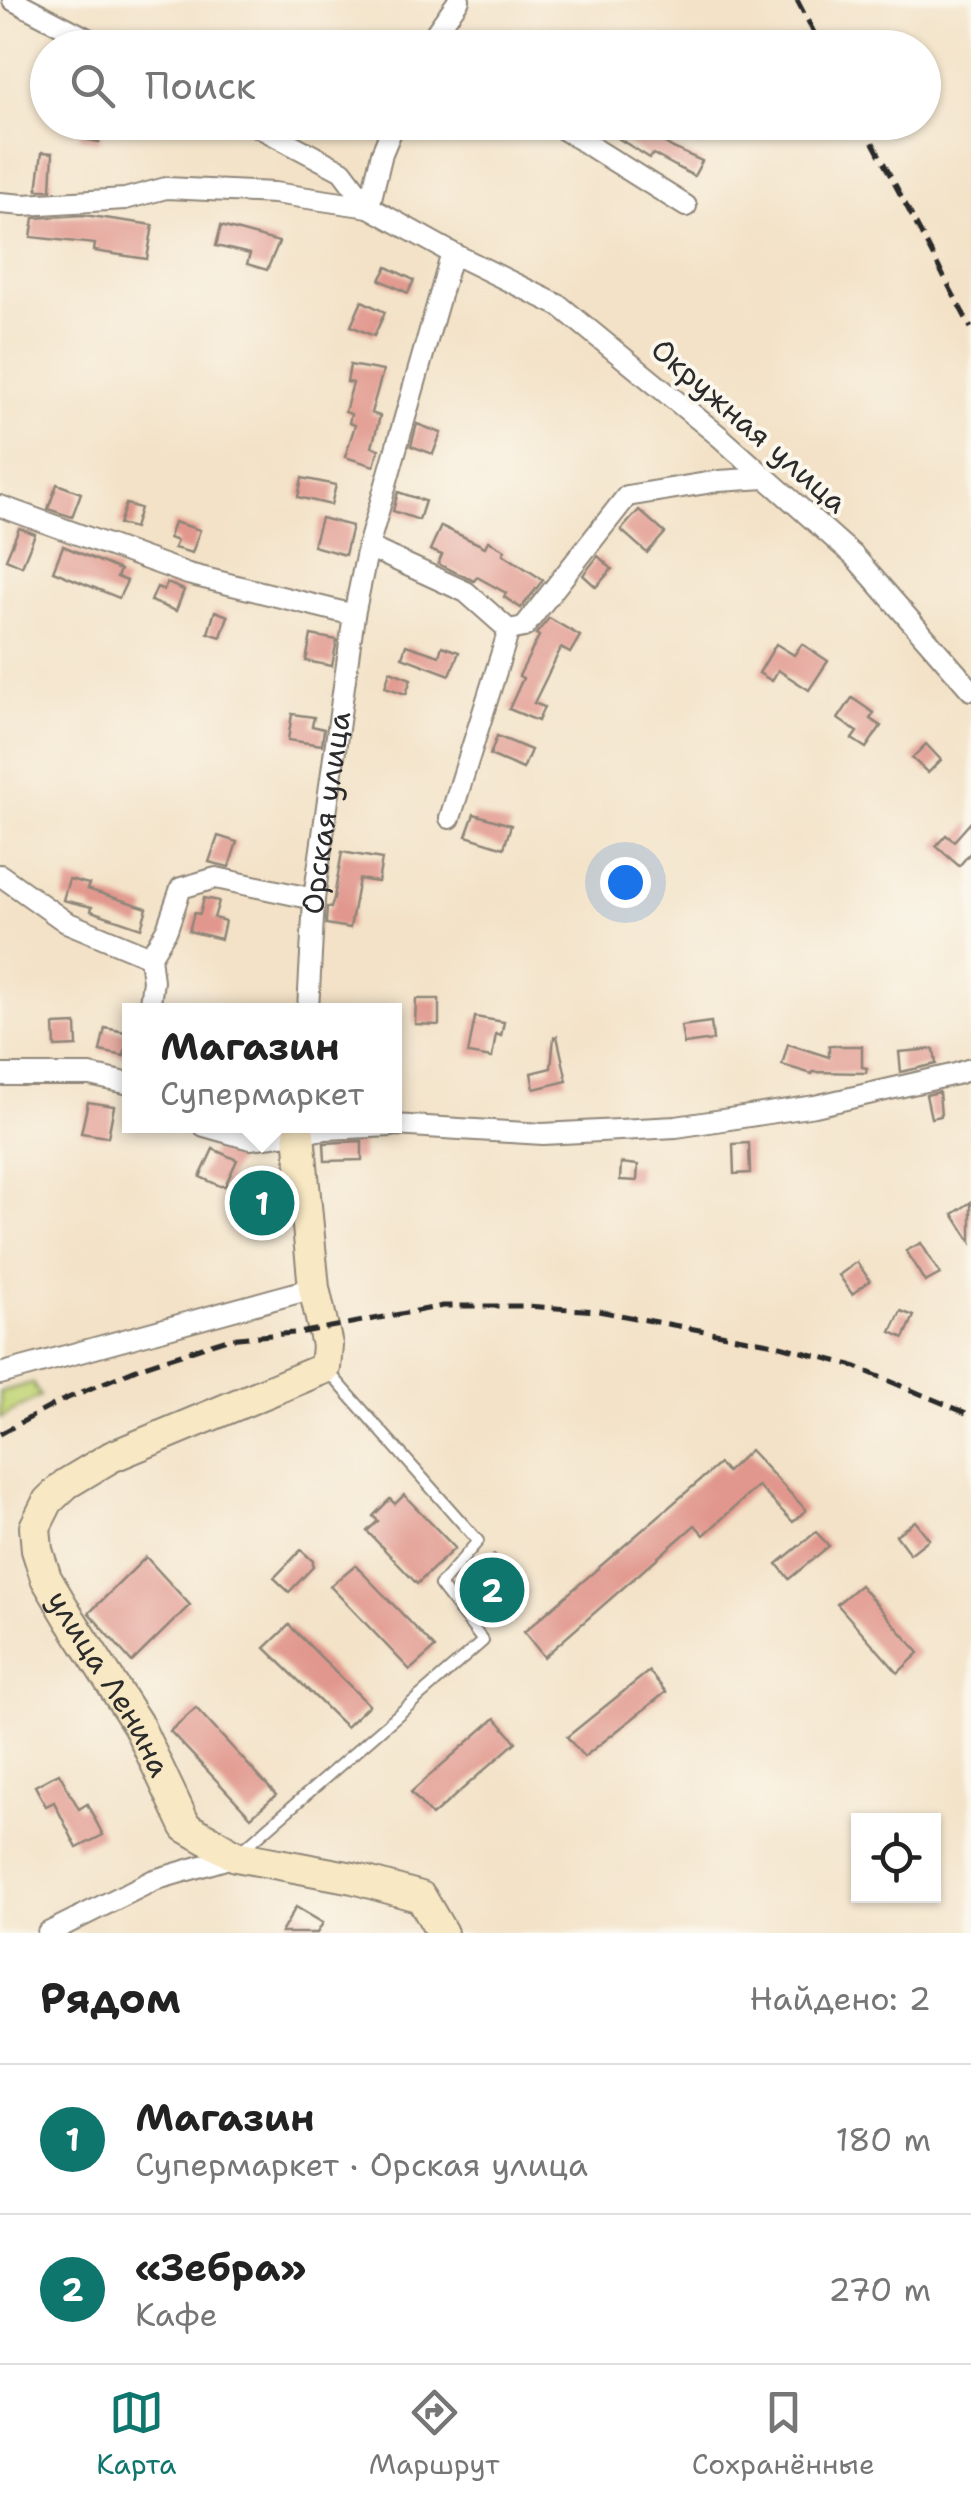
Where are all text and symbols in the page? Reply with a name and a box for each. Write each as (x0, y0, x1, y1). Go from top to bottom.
search box (30, 30, 941, 140)
icon: search (65, 58, 120, 113)
text: Поиск (145, 60, 256, 111)
street label: Окружная улица (642, 329, 857, 523)
street label: Орская улица (292, 708, 360, 916)
your location (600, 857, 651, 908)
popup (122, 1003, 402, 1133)
text: Магазин (160, 1021, 340, 1072)
text: Супермаркет (160, 1072, 364, 1115)
pin: 1 (230, 1166, 294, 1240)
pin: 2 (460, 1552, 524, 1628)
street label: улица Ленина (38, 1583, 181, 1784)
map controls (851, 1813, 941, 1903)
button: locate (851, 1813, 941, 1903)
text: Рядом (40, 1970, 181, 2026)
text: Найдено: 2 (750, 1977, 931, 2020)
text: Магазин (135, 2092, 315, 2143)
text: 1 (65, 2118, 80, 2161)
text: 180 m (835, 2118, 931, 2161)
text: Супермаркет · Орская улица (135, 2143, 588, 2186)
text: «Зебра» (135, 2242, 306, 2293)
text: 2 (61, 2268, 84, 2311)
text: 270 m (828, 2268, 931, 2311)
text: Кафе (135, 2293, 218, 2336)
tab: Карта (96, 2385, 176, 2483)
tab: Маршрут (369, 2385, 499, 2483)
tab: Сохранённые (692, 2385, 875, 2483)

